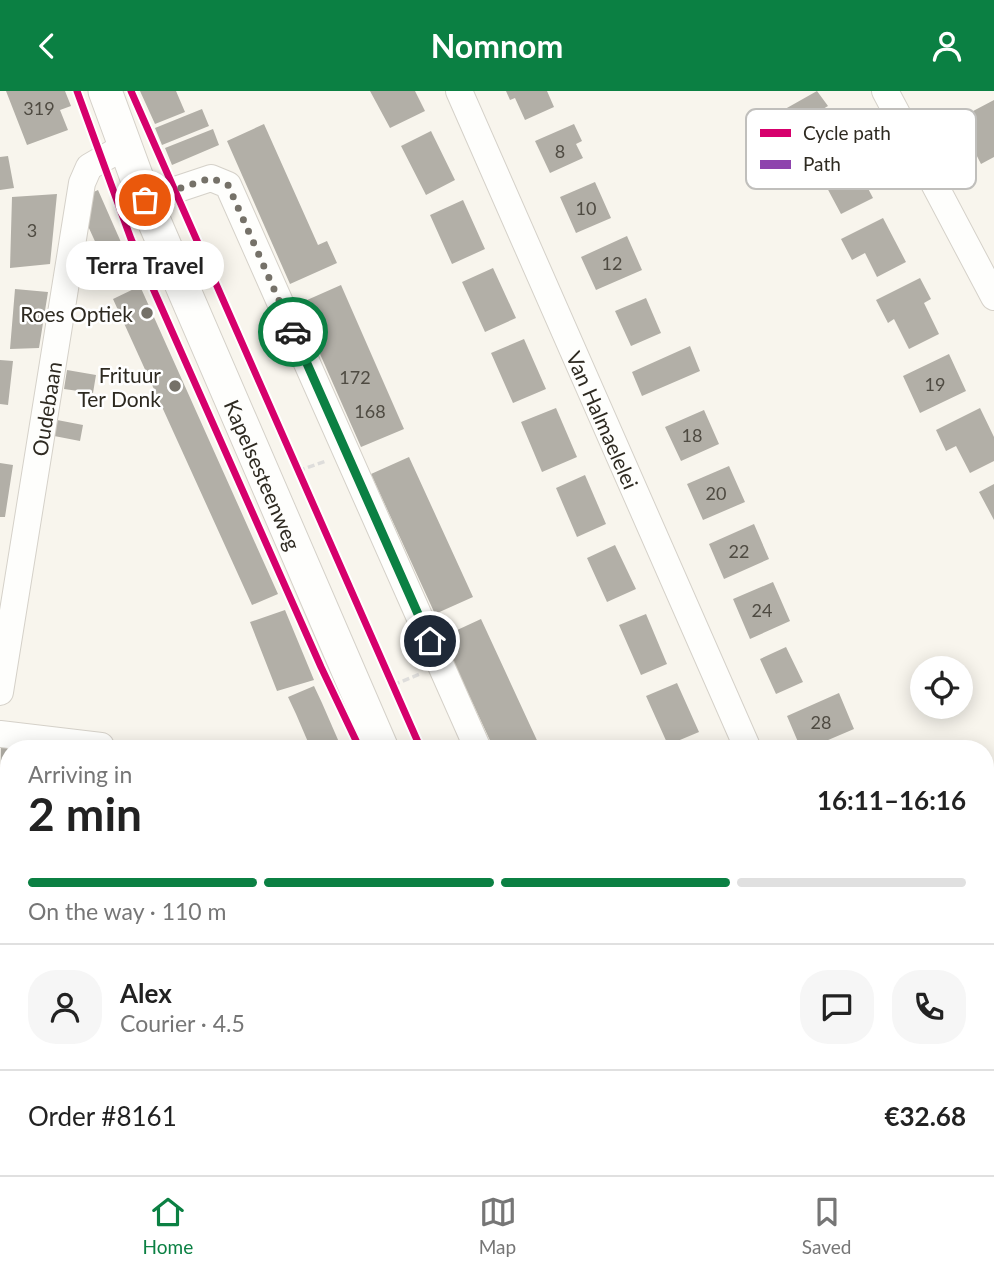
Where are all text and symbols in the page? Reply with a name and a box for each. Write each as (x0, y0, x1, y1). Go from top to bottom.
text: Nomnom (431, 26, 563, 65)
icon: back (28, 27, 66, 65)
icon: person (928, 27, 966, 65)
house number: 319 (23, 97, 55, 119)
legend (746, 109, 976, 189)
text: Cycle path (803, 121, 891, 144)
house number: 8 (555, 140, 565, 162)
text: Path (803, 152, 841, 175)
pin (115, 170, 175, 230)
icon: bag (126, 181, 164, 219)
house number: 10 (576, 197, 596, 219)
house number: 3 (27, 219, 37, 241)
callout: Terra Travel (66, 242, 224, 291)
text: Terra Travel (86, 251, 204, 279)
house number: 12 (602, 252, 622, 274)
courier (258, 297, 328, 367)
place label: Roes Optiek (20, 301, 133, 326)
marker: Roes Optiek (139, 305, 155, 321)
icon: car (274, 313, 312, 351)
street label: Van Halmaelelei (562, 347, 644, 492)
street label: Oudebaan (26, 359, 66, 458)
place label: Frituur Ter Donk (77, 362, 161, 411)
house number: 172 (339, 366, 371, 388)
house number: 19 (925, 373, 945, 395)
marker: Frituur Ter Donk (167, 378, 183, 394)
street label: Kapelsesteenweg (220, 395, 307, 553)
house number: 168 (354, 400, 386, 422)
house number: 18 (682, 424, 702, 446)
house number: 20 (706, 482, 726, 504)
house number: 22 (729, 540, 749, 562)
house number: 24 (752, 599, 772, 621)
pin (400, 611, 460, 671)
icon: home (411, 622, 449, 660)
map controls (910, 656, 973, 719)
button: locate (910, 656, 973, 719)
house number: 28 (811, 711, 831, 733)
text: Arriving in (28, 760, 132, 788)
text: 16:11–16:16 (817, 784, 966, 816)
text: 2 min (28, 786, 142, 841)
text: On the way · 110 m (28, 897, 227, 925)
button: person (28, 970, 102, 1044)
button: chat (800, 970, 874, 1044)
button: phone (892, 970, 966, 1044)
text: Alex (120, 977, 172, 1009)
text: Courier · 4.5 (120, 1009, 245, 1037)
text: Order #8161 (28, 1100, 177, 1132)
text: €32.68 (884, 1100, 966, 1132)
tab: Home (143, 1193, 193, 1258)
tab: Map (479, 1193, 517, 1258)
tab: Saved (802, 1193, 851, 1258)

